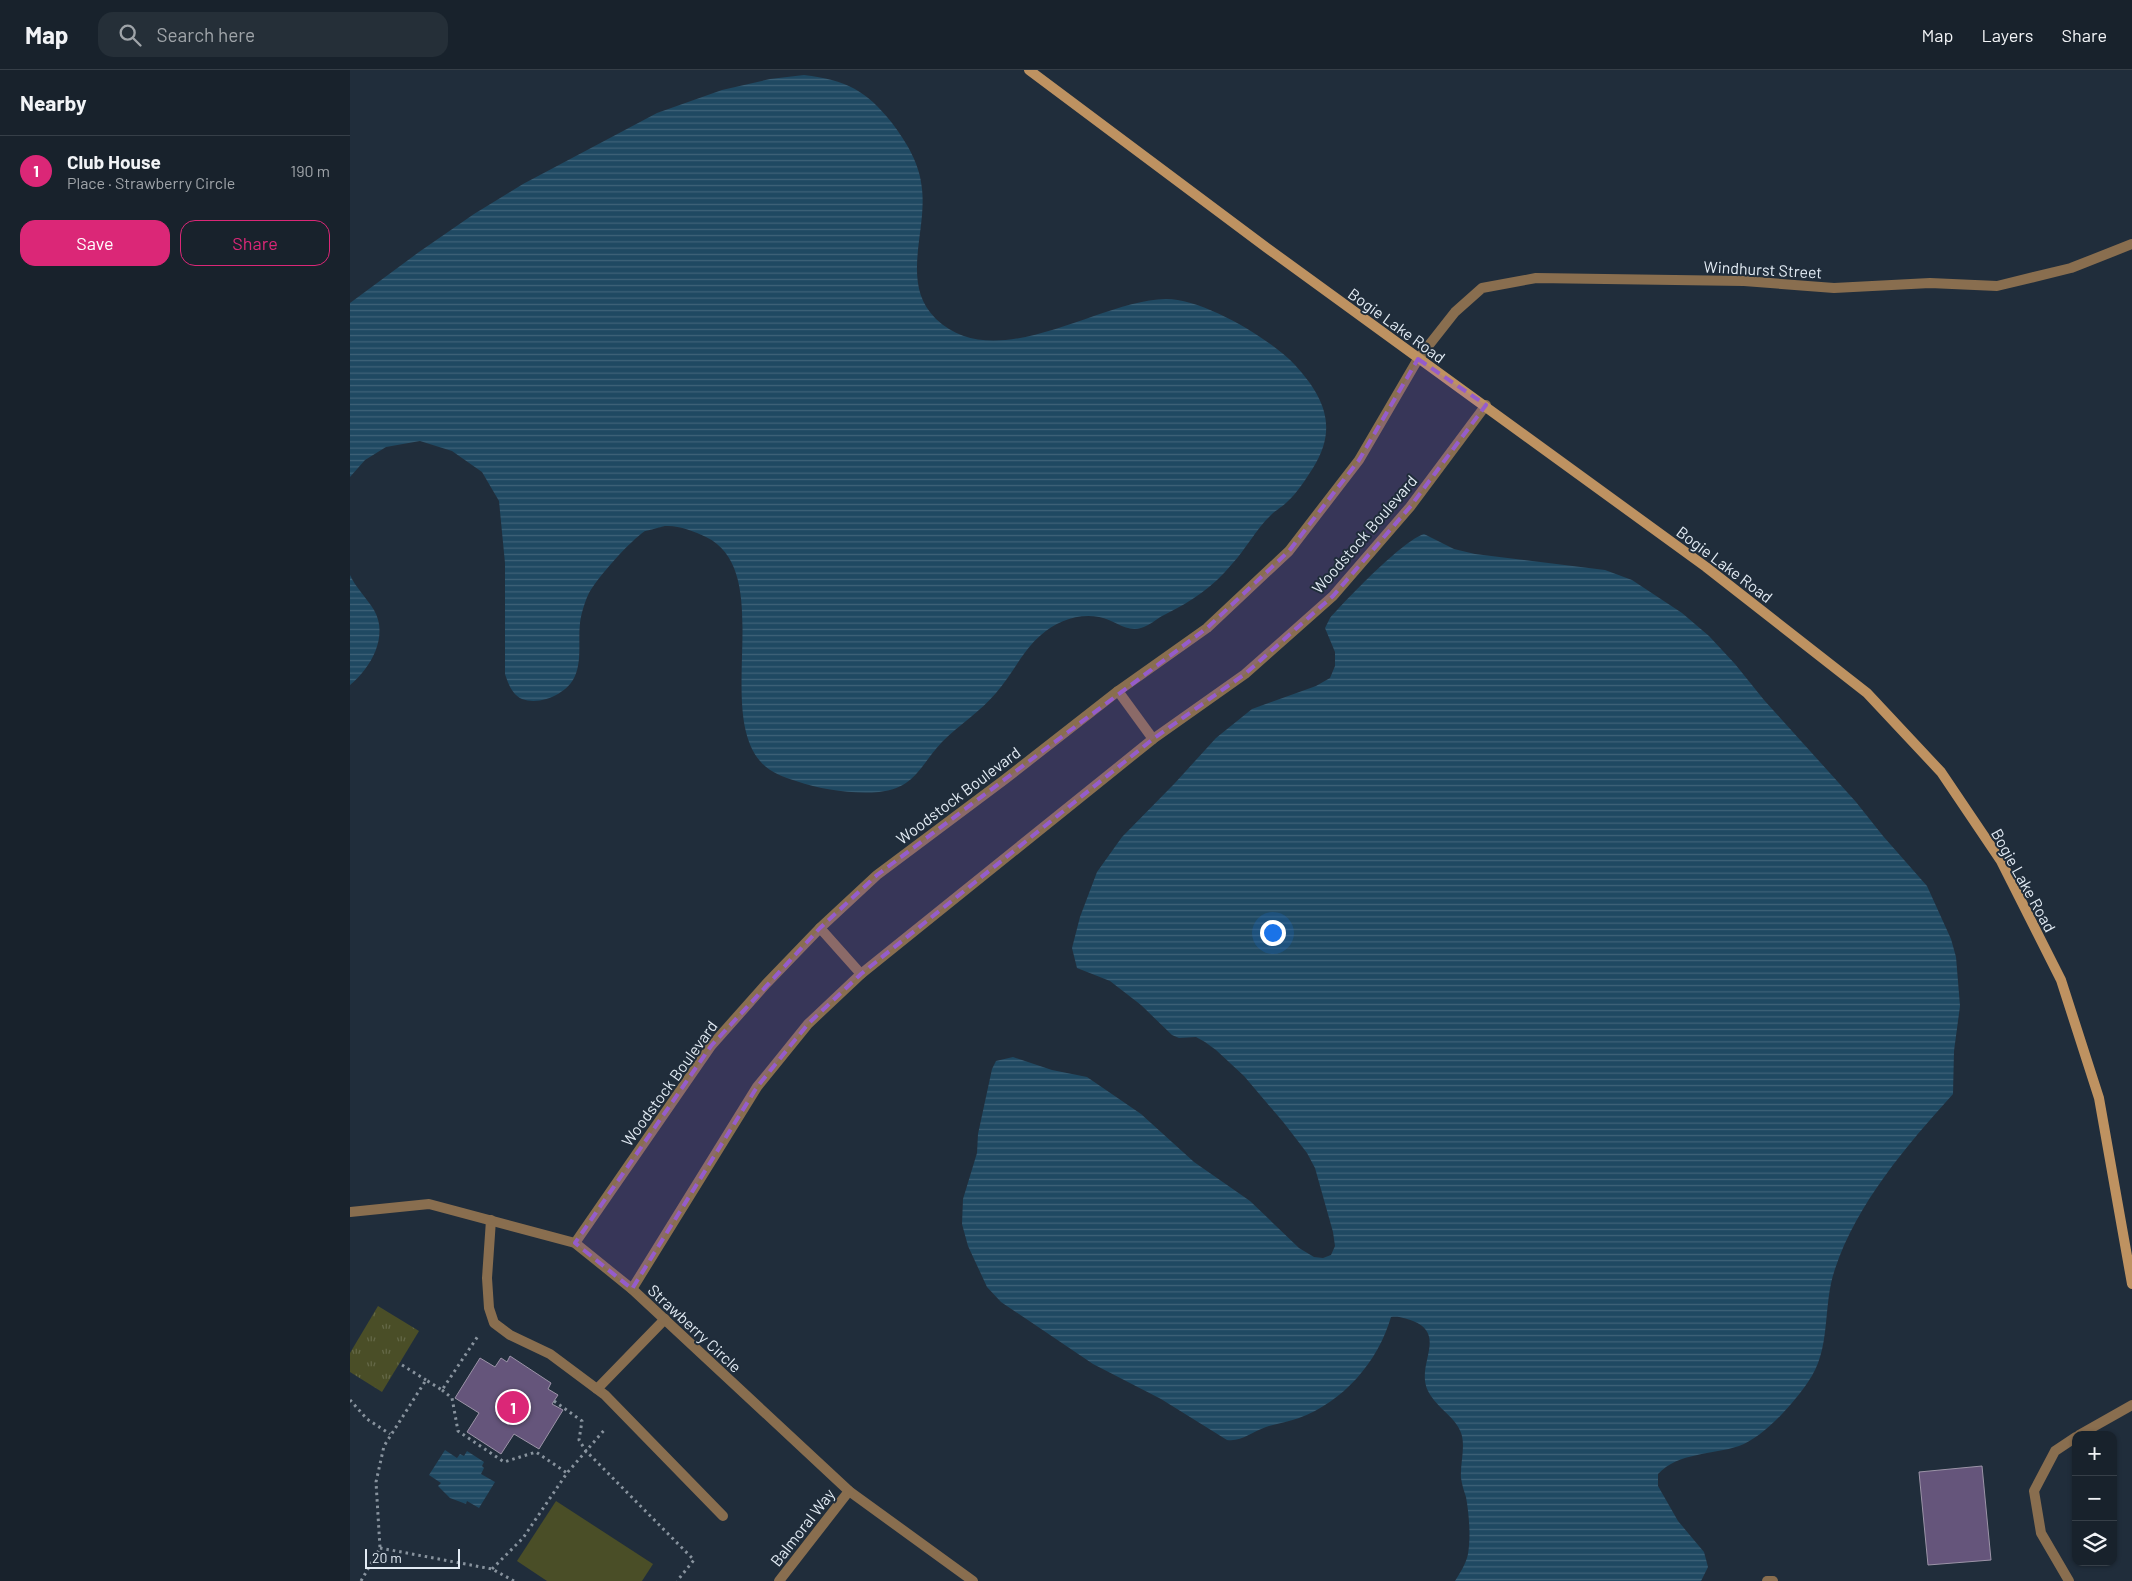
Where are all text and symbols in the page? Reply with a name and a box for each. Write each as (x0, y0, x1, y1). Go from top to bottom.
search box (98, 12, 448, 57)
text: Map (25, 20, 68, 49)
icon: search (116, 21, 144, 49)
text: Search here (156, 23, 255, 46)
text: Map (1921, 24, 1953, 46)
text: Layers (1981, 24, 2034, 46)
text: Share (2062, 24, 2107, 46)
text: Nearby (20, 90, 86, 115)
text: Club House (67, 150, 161, 173)
text: 1 (33, 161, 39, 180)
text: 190 m (291, 161, 330, 180)
text: Place · Strawberry Circle (67, 173, 235, 192)
button: Save (20, 220, 170, 266)
button: Share (180, 220, 330, 266)
street label: Windhurst Street (1703, 256, 1823, 282)
street label: Bogie Lake Road (1345, 283, 1449, 367)
street label: Woodstock Boulevard (1308, 471, 1420, 597)
street label: Bogie Lake Road (1673, 522, 1777, 606)
street label: Woodstock Boulevard (892, 742, 1024, 848)
street label: Bogie Lake Road (1988, 825, 2060, 935)
your location (1260, 920, 1286, 946)
street label: Woodstock Boulevard (617, 1017, 721, 1149)
street label: Strawberry Circle (644, 1280, 746, 1376)
pin: 1 (497, 1388, 529, 1426)
map controls (2072, 1431, 2117, 1566)
button: + (2072, 1431, 2117, 1476)
button: − (2072, 1476, 2117, 1521)
street label: Balmoral Way (766, 1484, 839, 1570)
button: layers (2072, 1521, 2117, 1566)
scale bar (365, 1546, 460, 1569)
text: 20 m (372, 1549, 402, 1566)

